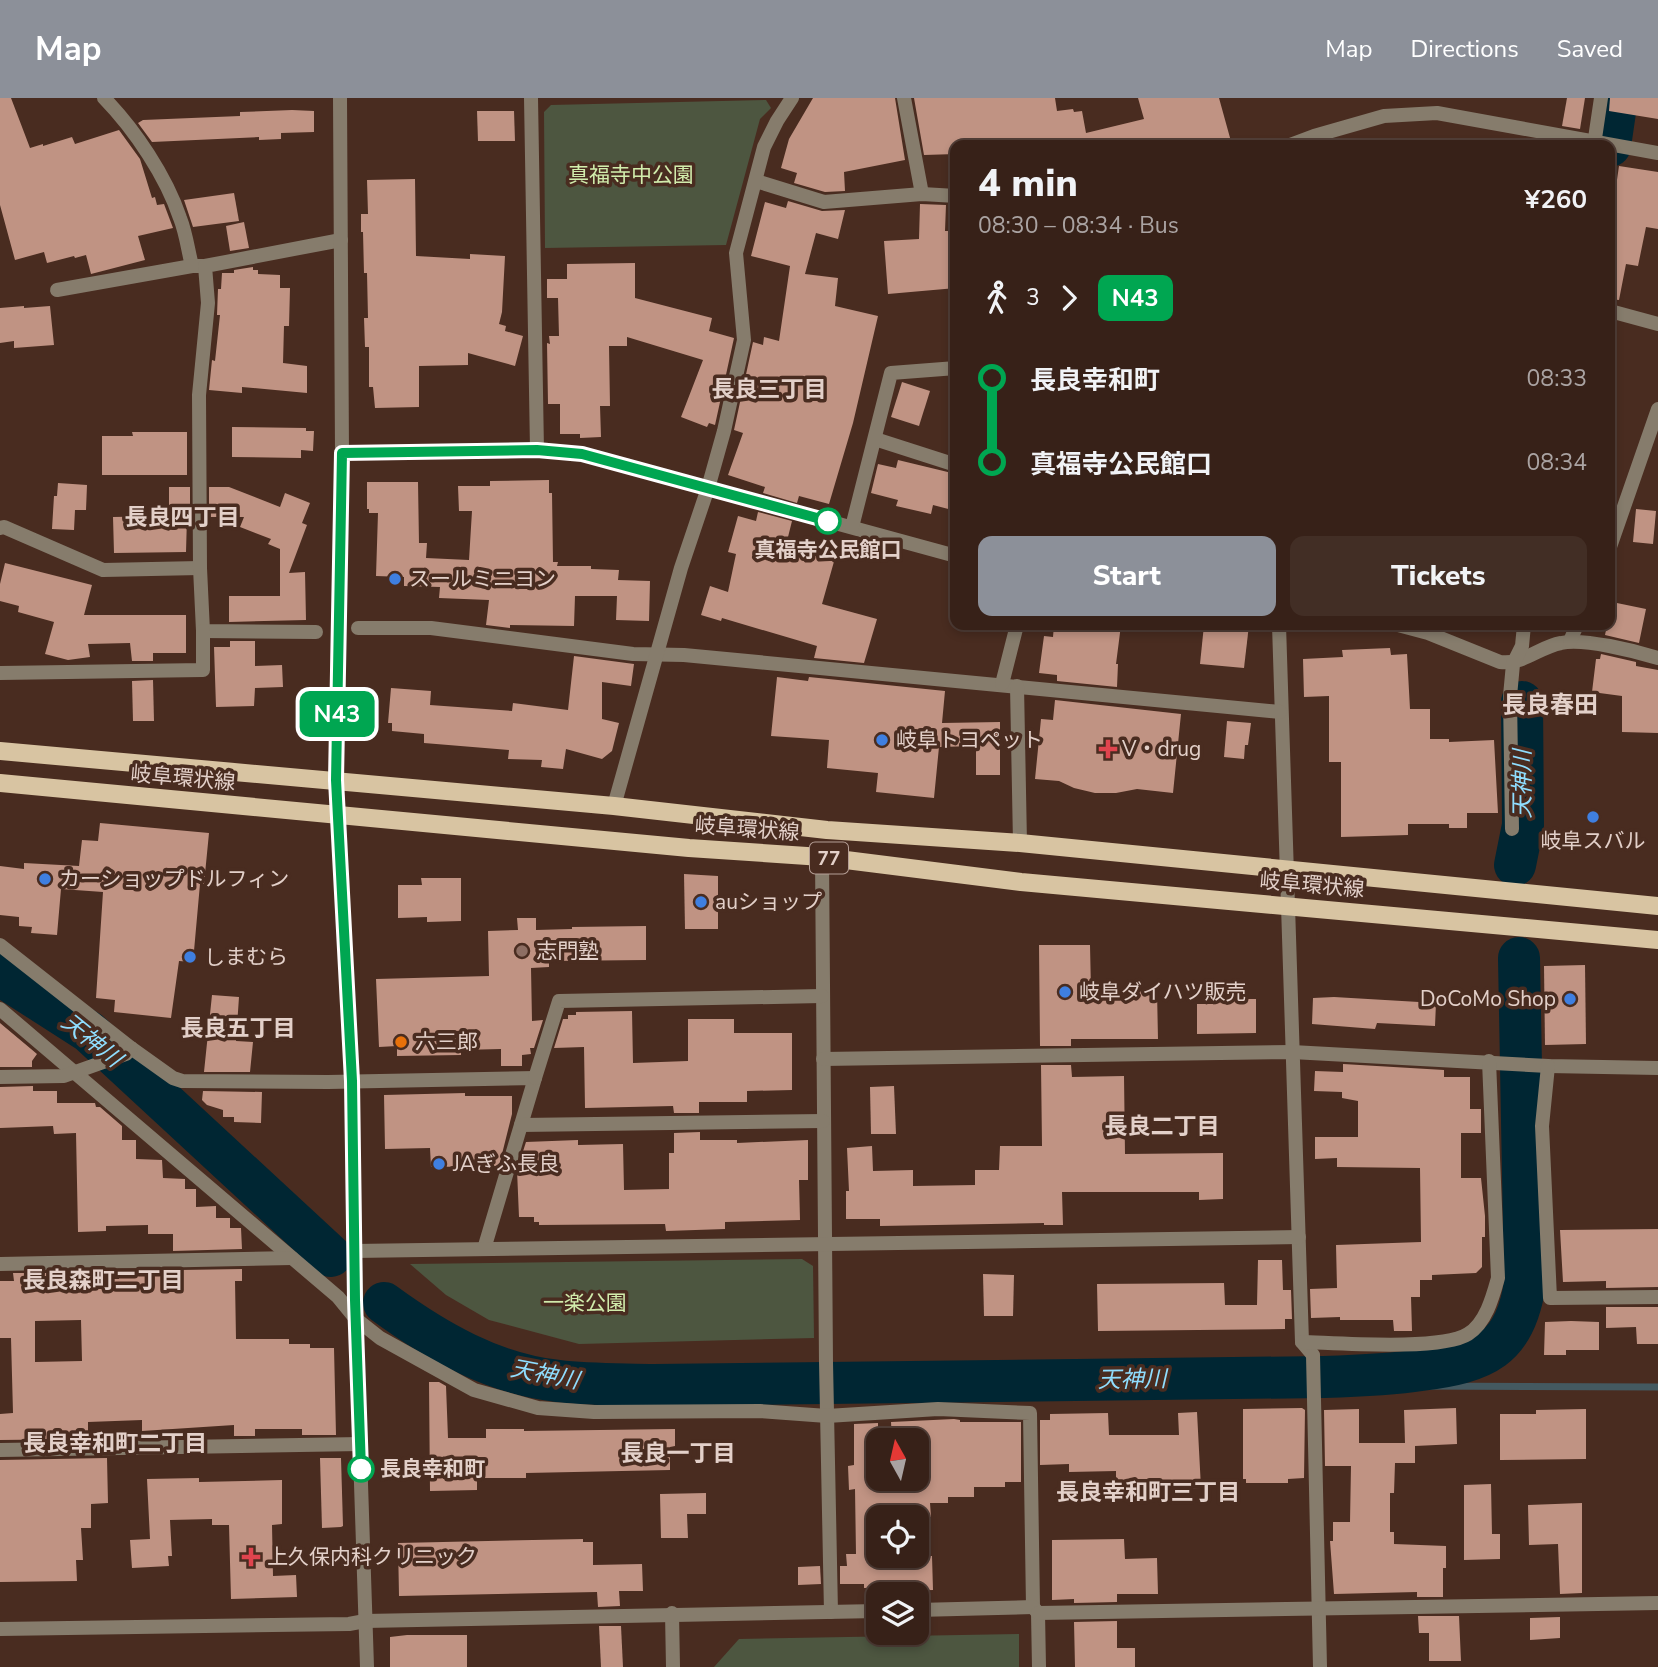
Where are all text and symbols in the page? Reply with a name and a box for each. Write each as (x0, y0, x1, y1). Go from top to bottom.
text: Map (35, 27, 102, 72)
text: Map (1325, 33, 1372, 65)
text: Directions (1410, 33, 1519, 65)
text: Saved (1557, 33, 1623, 65)
text: 4 min (978, 158, 1078, 209)
park label: 真福寺中公園 (568, 161, 694, 189)
text: ¥260 (1525, 182, 1587, 217)
text: 08:30 – 08:34 · Bus (978, 210, 1179, 241)
icon: walk (978, 279, 1016, 317)
icon: forward (1050, 279, 1088, 317)
text: 3 (1026, 282, 1040, 313)
text: N43 (1112, 282, 1159, 314)
text: 長良幸和町 (1030, 363, 1160, 398)
text: 08:33 (1527, 363, 1587, 394)
district label: 長良三丁目 (712, 374, 827, 405)
text: 真福寺公民館口 (1030, 447, 1212, 482)
text: 08:34 (1527, 447, 1587, 478)
district label: 長良四丁目 (125, 502, 240, 533)
marker: 真福寺公民館口 (815, 508, 841, 534)
place label: 真福寺公民館口 (755, 536, 902, 564)
button: Start (978, 536, 1276, 616)
button: Tickets (1290, 536, 1587, 616)
place label: スールミニヨン (409, 565, 556, 593)
marker: スールミニヨン (387, 571, 403, 587)
district label: 長良春田 (1502, 689, 1598, 721)
line badge: N43 (297, 691, 377, 737)
text: N43 (314, 698, 360, 730)
place label: 岐阜トヨペット (896, 726, 1043, 754)
marker: 岐阜トヨペット (874, 732, 890, 748)
place label: V・drug (1121, 735, 1201, 763)
marker: V・drug (1100, 741, 1116, 757)
water label: 天神川 (1507, 747, 1538, 819)
street label: 岐阜環状線 (129, 759, 237, 797)
marker: 岐阜スバル (1585, 809, 1601, 825)
street label: 岐阜環状線 (694, 811, 800, 847)
place label: 岐阜スバル (1541, 827, 1646, 855)
road number: 77 (810, 842, 848, 874)
place label: カーショップドルフィン (59, 865, 289, 893)
street label: 岐阜環状線 (1258, 866, 1366, 904)
marker: カーショップドルフィン (37, 871, 53, 887)
place label: auショップ (715, 888, 822, 916)
marker: auショップ (693, 894, 709, 910)
place label: 志門塾 (536, 937, 599, 965)
place label: しまむら (204, 943, 288, 971)
marker: 志門塾 (514, 943, 530, 959)
marker: しまむら (182, 949, 198, 965)
place label: 岐阜ダイハツ販売 (1079, 978, 1247, 1006)
marker: 岐阜ダイハツ販売 (1057, 984, 1073, 1000)
place label: DoCoMo Shop (1420, 985, 1556, 1013)
marker: DoCoMo Shop (1562, 991, 1578, 1007)
water label: 天神川 (55, 1007, 131, 1076)
district label: 長良五丁目 (181, 1013, 296, 1044)
place label: 六三郎 (415, 1028, 478, 1056)
marker: 六三郎 (393, 1034, 409, 1050)
district label: 長良二丁目 (1105, 1111, 1220, 1142)
place label: JAぎふ長良 (452, 1150, 559, 1178)
marker: JAぎふ長良 (431, 1156, 447, 1172)
district label: 長良森町二丁目 (23, 1265, 184, 1296)
park label: 一楽公園 (543, 1289, 627, 1317)
water label: 天神川 (508, 1353, 585, 1397)
water label: 天神川 (1097, 1363, 1170, 1396)
district label: 長良幸和町二丁目 (23, 1428, 207, 1459)
north arrow (866, 1428, 929, 1491)
map controls (866, 1428, 929, 1645)
district label: 長良一丁目 (621, 1438, 736, 1469)
place label: 長良幸和町 (380, 1455, 485, 1483)
marker: 長良幸和町 (348, 1456, 374, 1482)
district label: 長良幸和町三丁目 (1056, 1477, 1240, 1508)
button: locate (866, 1505, 929, 1568)
place label: 上久保内科クリニック (267, 1543, 477, 1571)
marker: 上久保内科クリニック (241, 1547, 261, 1567)
button: layers (866, 1582, 929, 1645)

